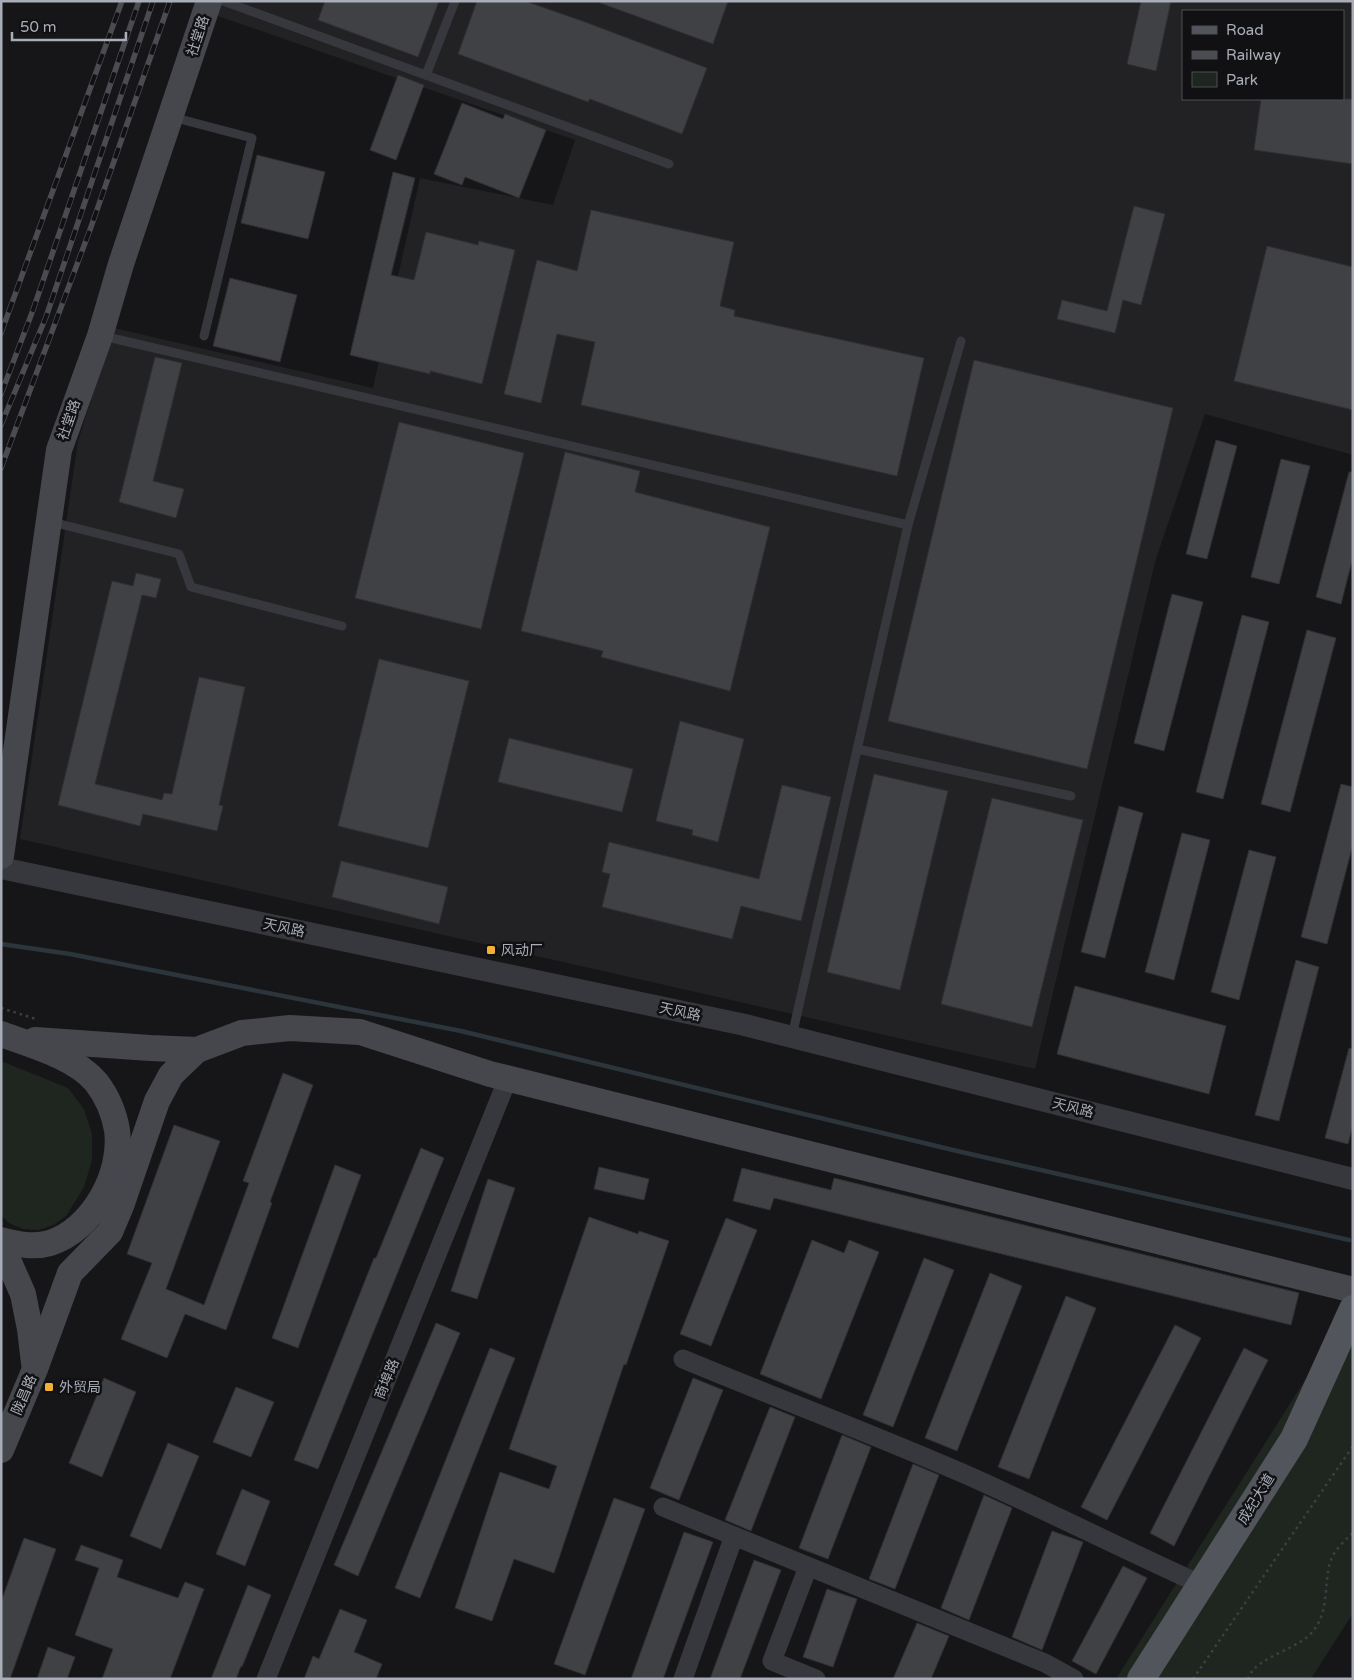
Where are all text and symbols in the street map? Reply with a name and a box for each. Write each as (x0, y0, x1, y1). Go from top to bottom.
scale bar (12, 10, 126, 42)
legend (1182, 10, 1344, 100)
street label: 社堂路 (183, 13, 213, 59)
text: 50 m (20, 18, 57, 36)
text: Road (1226, 21, 1264, 39)
text: Railway (1226, 46, 1281, 64)
text: Park (1226, 71, 1258, 89)
street label: 社堂路 (54, 397, 84, 443)
street label: 天风路 (262, 915, 306, 941)
place label: 风动厂 (501, 942, 543, 959)
marker: 风动厂 (485, 944, 497, 956)
street label: 天风路 (658, 999, 702, 1025)
street label: 天风路 (1051, 1095, 1095, 1121)
street label: 商埠路 (371, 1356, 403, 1402)
street label: 陇昌路 (8, 1372, 40, 1418)
place label: 外贸局 (59, 1379, 101, 1396)
marker: 外贸局 (43, 1381, 55, 1393)
street label: 成纪大道 (1234, 1471, 1278, 1527)

